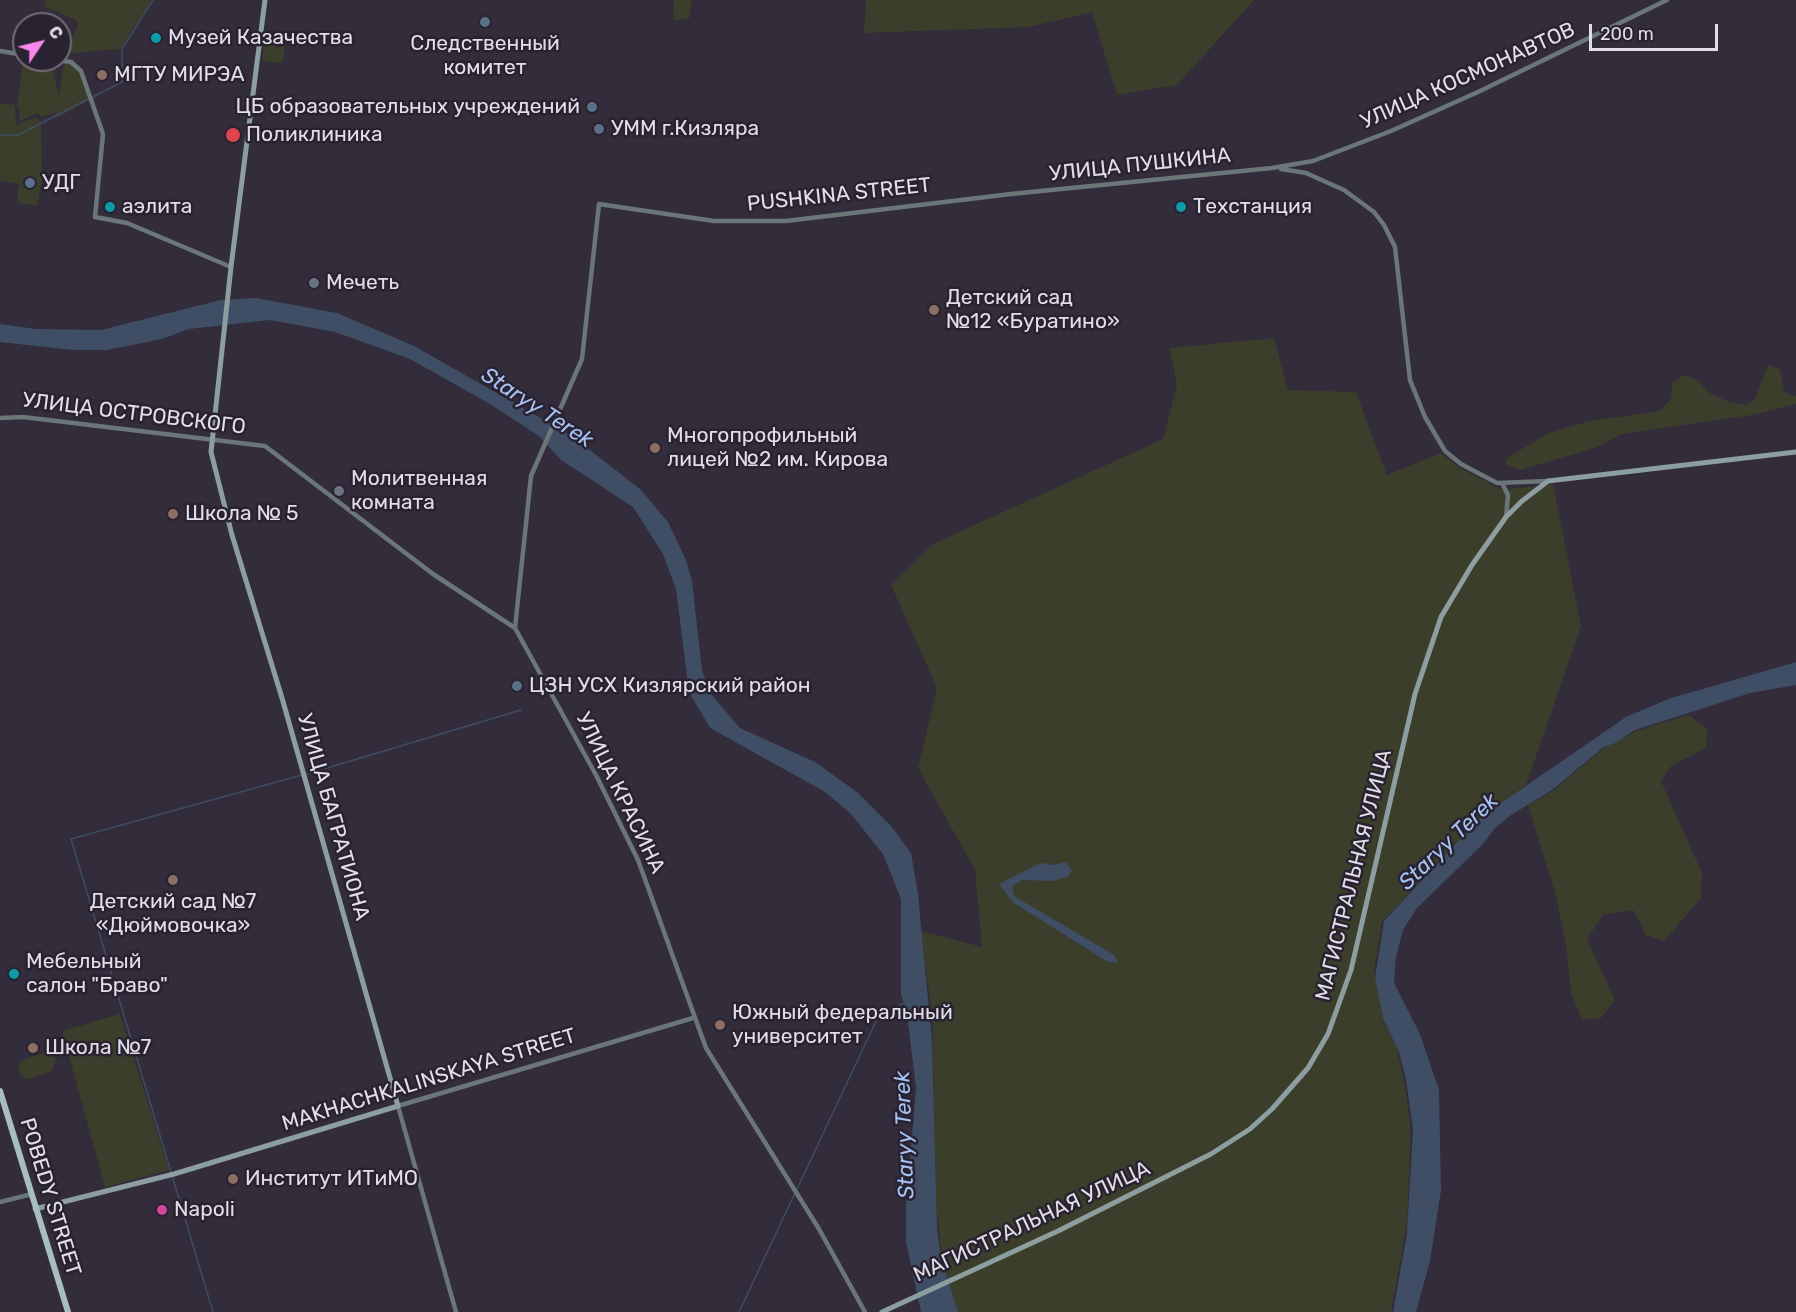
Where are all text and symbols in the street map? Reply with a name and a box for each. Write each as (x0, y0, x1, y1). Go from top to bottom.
north arrow (12, 12, 72, 72)
scale bar (1592, 12, 1721, 50)
marker: Следственный комитет (478, 15, 492, 29)
street label: УЛИЦА КОСМОНАВТОВ (1357, 17, 1579, 135)
text: С (45, 22, 67, 43)
text: 200 m (1600, 23, 1654, 45)
place label: Музей Казачества (168, 25, 353, 51)
marker: Музей Казачества (149, 31, 163, 45)
place label: Следственный комитет (410, 31, 560, 81)
place label: МГТУ МИРЭА (114, 62, 245, 88)
marker: МГТУ МИРЭА (95, 68, 109, 82)
place label: ЦБ образовательных учреждений (235, 94, 580, 120)
marker: ЦБ образовательных учреждений (585, 100, 599, 114)
place label: УММ г.Кизляра (611, 116, 759, 142)
place label: Поликлиника (246, 122, 382, 148)
marker: УММ г.Кизляра (592, 122, 606, 136)
marker: Поликлиника (224, 126, 242, 144)
street label: УЛИЦА ПУШКИНА (1048, 143, 1232, 187)
place label: УДГ (42, 170, 80, 196)
street label: PUSHKINA STREET (746, 173, 932, 217)
marker: УДГ (23, 176, 37, 190)
place label: аэлита (122, 194, 192, 220)
place label: Техстанция (1193, 194, 1312, 220)
marker: аэлита (103, 200, 117, 214)
marker: Техстанция (1174, 200, 1188, 214)
place label: Мечеть (326, 270, 399, 296)
marker: Мечеть (307, 276, 321, 290)
place label: Детский сад №12 «Буратино» (946, 285, 1120, 335)
marker: Детский сад №12 «Буратино» (927, 303, 941, 317)
water label: Staryy Terek (476, 362, 598, 454)
street label: УЛИЦА ОСТРОВСКОГО (21, 388, 247, 440)
place label: Многопрофильный лицей №2 им. Кирова (667, 423, 888, 473)
marker: Многопрофильный лицей №2 им. Кирова (648, 441, 662, 455)
place label: Молитвенная комната (351, 466, 487, 516)
marker: Молитвенная комната (332, 484, 346, 498)
place label: Школа № 5 (185, 501, 299, 527)
marker: Школа № 5 (166, 507, 180, 521)
place label: ЦЗН УСХ Кизлярский район (529, 673, 811, 699)
marker: ЦЗН УСХ Кизлярский район (510, 679, 524, 693)
street label: УЛИЦА КРАСИНА (570, 708, 670, 878)
street label: УЛИЦА БАГРАТИОНА (291, 711, 375, 923)
street label: МАГИСТРАЛЬНАЯ УЛИЦА (1311, 747, 1397, 1003)
water label: Staryy Terek (1394, 788, 1504, 896)
marker: Детский сад №7 «Дюймовочка» (166, 873, 180, 887)
place label: Детский сад №7 «Дюймовочка» (90, 889, 256, 939)
place label: Мебельный салон "Браво" (26, 949, 168, 999)
marker: Мебельный салон "Браво" (7, 967, 21, 981)
place label: Южный федеральный университет (732, 1000, 953, 1050)
marker: Южный федеральный университет (713, 1018, 727, 1032)
street label: MAKHACHKALINSKAYA STREET (279, 1023, 579, 1137)
place label: Школа №7 (45, 1035, 151, 1061)
marker: Школа №7 (26, 1041, 40, 1055)
water label: Staryy Terek (890, 1070, 920, 1200)
street label: POBEDY STREET (14, 1115, 86, 1279)
street label: МАГИСТРАЛЬНАЯ УЛИЦА (910, 1156, 1154, 1288)
place label: Институт ИТиМО (245, 1166, 418, 1192)
marker: Институт ИТиМО (226, 1172, 240, 1186)
place label: Napoli (174, 1197, 235, 1223)
marker: Napoli (155, 1203, 169, 1217)

